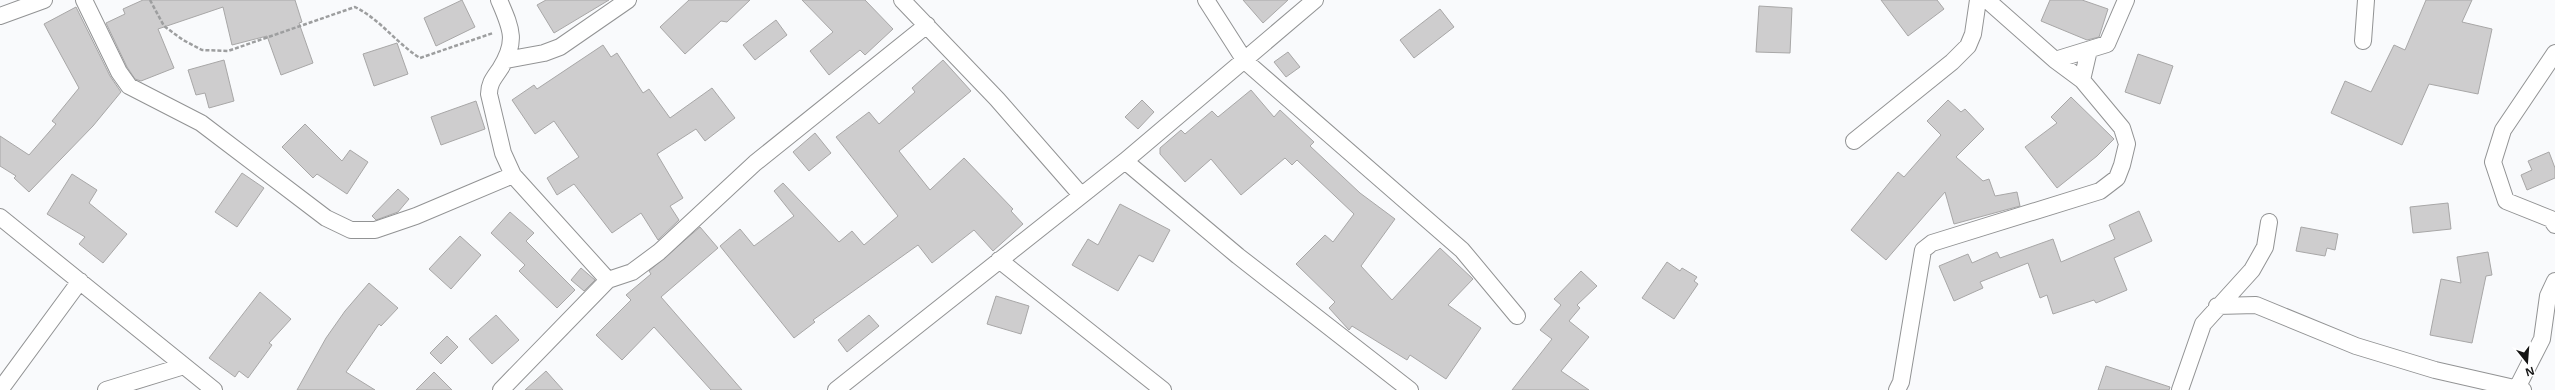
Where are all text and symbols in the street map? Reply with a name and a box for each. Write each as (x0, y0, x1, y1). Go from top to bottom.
north arrow (2507, 342, 2547, 382)
text: N (2524, 364, 2537, 381)

